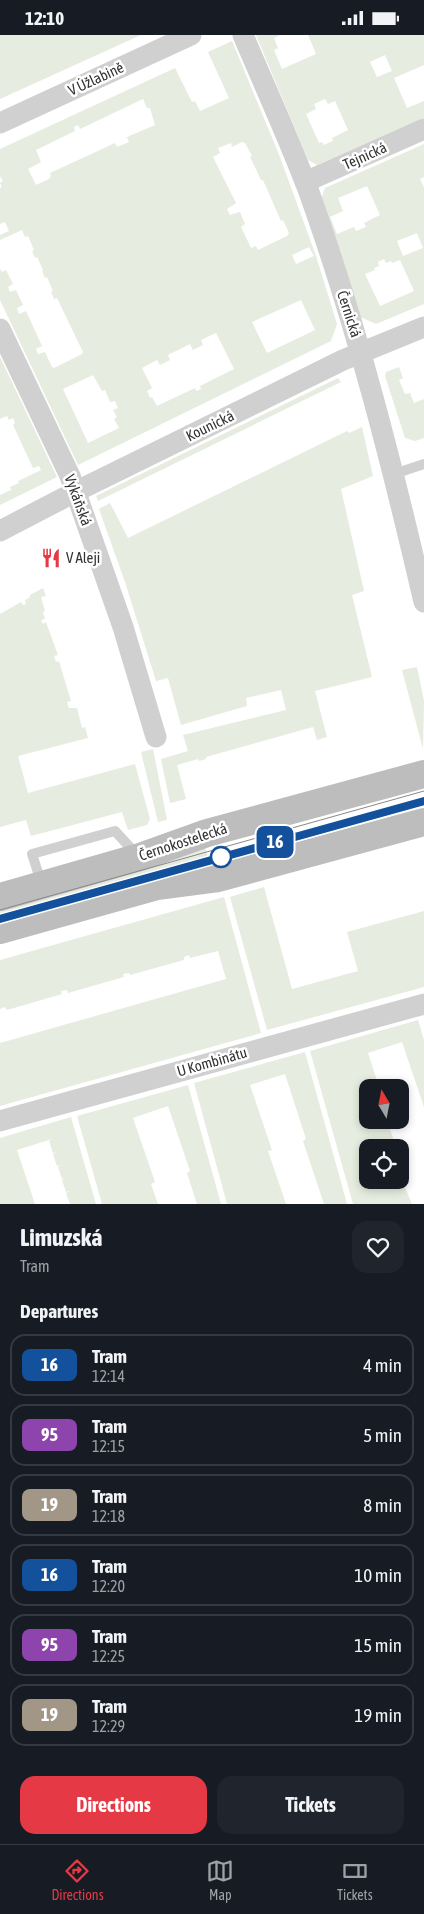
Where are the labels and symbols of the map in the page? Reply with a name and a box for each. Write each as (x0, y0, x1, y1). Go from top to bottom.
street label: V Úžlabině (65, 58, 126, 99)
street label: Tejnická (340, 138, 389, 173)
street label: Černická (334, 288, 365, 339)
street label: Kounická (183, 407, 237, 444)
street label: Vykáňská (61, 472, 96, 528)
restaurant icon: V Aleji (40, 547, 62, 569)
place label: V Aleji (66, 549, 100, 566)
street label: Černokostelecká (137, 819, 229, 864)
line badge: 16 (252, 826, 298, 858)
unlabelled marker (210, 846, 232, 868)
street label: U Kombinátu (175, 1043, 249, 1080)
north arrow (359, 1079, 409, 1129)

